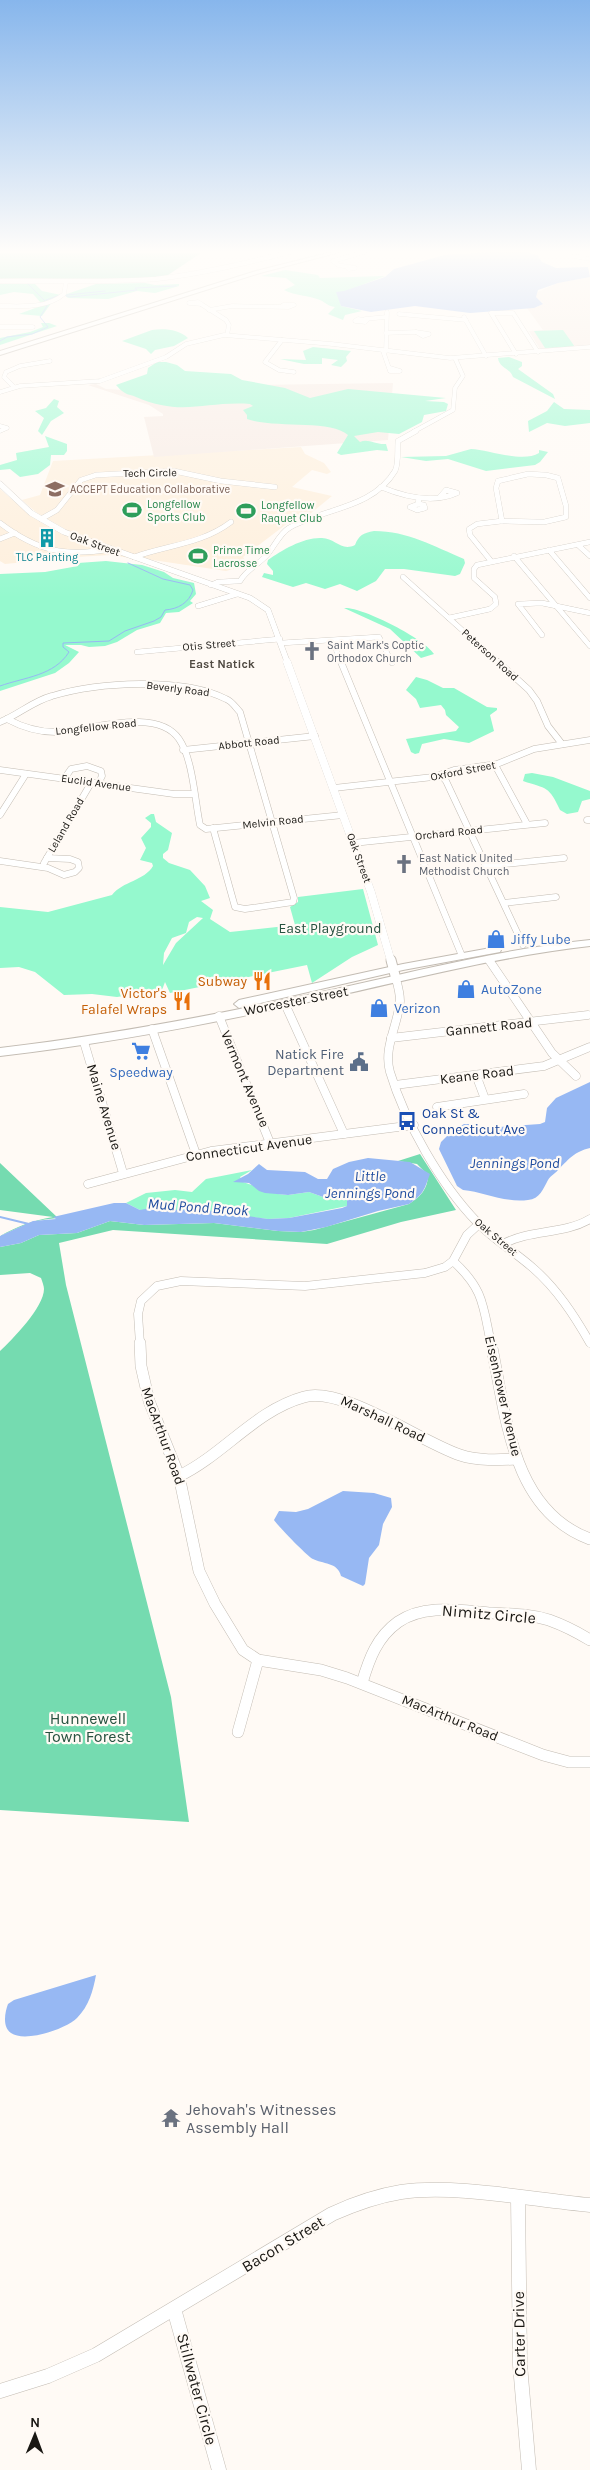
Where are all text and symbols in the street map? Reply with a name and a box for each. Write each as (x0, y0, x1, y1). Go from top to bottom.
street label: Tech Circle (123, 466, 177, 480)
school or university icon: ACCEPT Education Collaborative (44, 478, 66, 500)
place label: ACCEPT Education Collaborative (70, 483, 230, 496)
place label: Longfellow Sports Club (147, 498, 206, 524)
sports icon: Longfellow Sports Club (121, 499, 143, 521)
place label: Longfellow Raquet Club (261, 499, 322, 525)
sports icon: Longfellow Raquet Club (235, 500, 257, 522)
building icon: TLC Painting (36, 527, 58, 549)
street label: Oak Street (68, 529, 122, 559)
place label: Prime Time Lacrosse (213, 544, 270, 570)
sports icon: Prime Time Lacrosse (187, 545, 209, 567)
place label: TLC Painting (16, 551, 79, 564)
street label: Peterson Road (459, 626, 521, 684)
street label: Otis Street (182, 636, 236, 654)
place label: Saint Mark's Coptic Orthodox Church (327, 639, 424, 665)
church icon: Saint Mark's Coptic Orthodox Church (301, 640, 323, 662)
district label: East Natick (189, 657, 255, 671)
street label: Beverly Road (146, 679, 210, 699)
street label: Longfellow Road (55, 716, 137, 738)
street label: Abbott Road (218, 733, 280, 753)
street label: Oxford Street (429, 758, 497, 784)
street label: Euclid Avenue (60, 772, 132, 794)
street label: Leland Road (45, 795, 87, 855)
street label: Melvin Road (242, 812, 304, 832)
street label: Orchard Road (415, 823, 483, 843)
street label: Oak Street (344, 831, 374, 885)
place label: East Natick United Methodist Church (419, 852, 513, 878)
church icon: East Natick United Methodist Church (393, 853, 415, 875)
park label: East Playground (278, 920, 382, 937)
shop icon: Jiffy Lube (485, 928, 507, 950)
place label: Jiffy Lube (511, 931, 571, 948)
restaurant icon: Subway (251, 970, 273, 992)
place label: Subway (197, 973, 247, 990)
shop icon: AutoZone (455, 978, 477, 1000)
place label: AutoZone (481, 981, 542, 998)
street label: Worcester Street (242, 983, 350, 1019)
place label: Victor's Falafel Wraps (81, 985, 167, 1018)
restaurant icon: Victor's Falafel Wraps (171, 990, 193, 1012)
shop icon: Verizon (368, 997, 390, 1019)
place label: Verizon (394, 1000, 441, 1017)
street label: Gannett Road (445, 1014, 533, 1040)
street label: Vermont Avenue (217, 1028, 273, 1130)
supermarket icon: Speedway (130, 1040, 152, 1062)
place label: Natick Fire Department (267, 1046, 344, 1079)
public building icon: Natick Fire Department (348, 1051, 370, 1073)
street label: Maine Avenue (83, 1062, 125, 1152)
street label: Keane Road (439, 1062, 515, 1088)
place label: Speedway (109, 1064, 173, 1081)
place label: Oak St & Connecticut Ave (422, 1105, 525, 1138)
bus stop icon: Oak St & Connecticut Ave (396, 1110, 418, 1132)
street label: Connecticut Avenue (185, 1131, 313, 1165)
water label: Jennings Pond (470, 1154, 560, 1172)
water label: Little Jennings Pond (325, 1167, 415, 1202)
water label: Mud Pond Brook (147, 1194, 249, 1220)
street label: Oak Street (472, 1215, 520, 1259)
street label: Eisenhower Avenue (481, 1334, 525, 1458)
street label: MacArthur Road (137, 1385, 189, 1487)
street label: Marshall Road (338, 1392, 428, 1446)
street label: Nimitz Circle (441, 1600, 537, 1628)
street label: MacArthur Road (399, 1691, 501, 1745)
park label: Hunnewell Town Forest (45, 1709, 131, 1746)
place label: Jehovah's Witnesses Assembly Hall (186, 2100, 336, 2137)
temple icon: Jehovah's Witnesses Assembly Hall (160, 2107, 182, 2129)
street label: Bacon Street (238, 2212, 328, 2276)
street label: Carter Drive (509, 2291, 529, 2377)
street label: Stillwater Circle (173, 2331, 221, 2447)
north arrow (10, 2410, 60, 2460)
text: N (30, 2414, 40, 2431)

